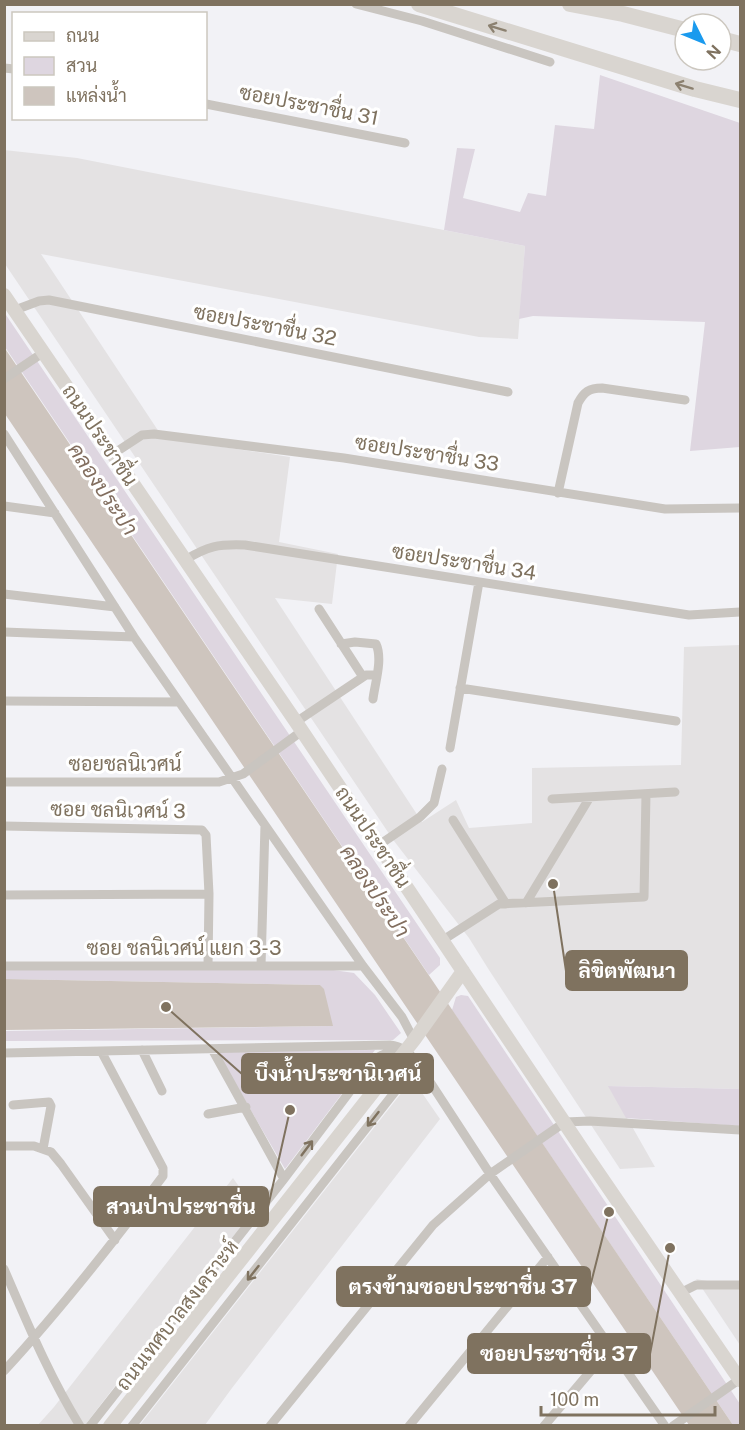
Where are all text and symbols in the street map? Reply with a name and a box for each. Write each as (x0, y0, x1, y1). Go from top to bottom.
legend (12, 12, 207, 120)
north arrow (673, 12, 733, 72)
one-way arrow (488, 22, 507, 33)
text: ถนน (66, 25, 99, 46)
text: N (702, 41, 725, 63)
text: สวน (66, 55, 97, 76)
street label: ซอยประชาชื่น 31 (237, 75, 382, 130)
text: แหล่งน้ำ (66, 80, 127, 106)
one-way arrow (675, 80, 694, 91)
street label: ซอยประชาชื่น 32 (192, 294, 339, 351)
street label: ถนนประชาชื่น (57, 377, 147, 490)
street label: ซอยประชาชื่น 33 (353, 425, 502, 476)
water label: คลองประปา (63, 438, 143, 540)
street label: ซอยประชาชื่น 34 (390, 534, 539, 585)
street label: ซอยชลนิเวศน์ (68, 750, 182, 776)
street label: ถนนประชาชื่น (330, 779, 420, 892)
street label: ซอย ชลนิเวศน์ 3 (50, 795, 186, 823)
water label: คลองประปา (335, 840, 415, 942)
street label: ซอย ชลนิเวศน์ แยก 3-3 (86, 934, 282, 960)
callout: ลิขิตพัฒนา (566, 951, 687, 990)
text: ลิขิตพัฒนา (578, 958, 676, 983)
callout: บึงน้ำประชานิเวศน์ (242, 1054, 433, 1093)
text: บึงน้ำประชานิเวศน์ (254, 1056, 422, 1086)
one-way arrow (367, 1111, 380, 1127)
one-way arrow (301, 1140, 314, 1156)
callout: สวนป่าประชาชื่น (94, 1187, 268, 1226)
text: สวนป่าประชาชื่น (106, 1187, 256, 1219)
street label: ถนนเทศบาลสงเคราะห์ (109, 1234, 243, 1395)
one-way arrow (247, 1264, 260, 1280)
callout: ตรงข้ามซอยประชาชื่น 37 (337, 1267, 590, 1306)
text: ตรงข้ามซอยประชาชื่น 37 (348, 1267, 578, 1299)
callout: ซอยประชาชื่น 37 (468, 1334, 650, 1373)
text: ซอยประชาชื่น 37 (480, 1334, 638, 1366)
scale bar (541, 1379, 715, 1417)
text: 100 m (550, 1389, 599, 1410)

